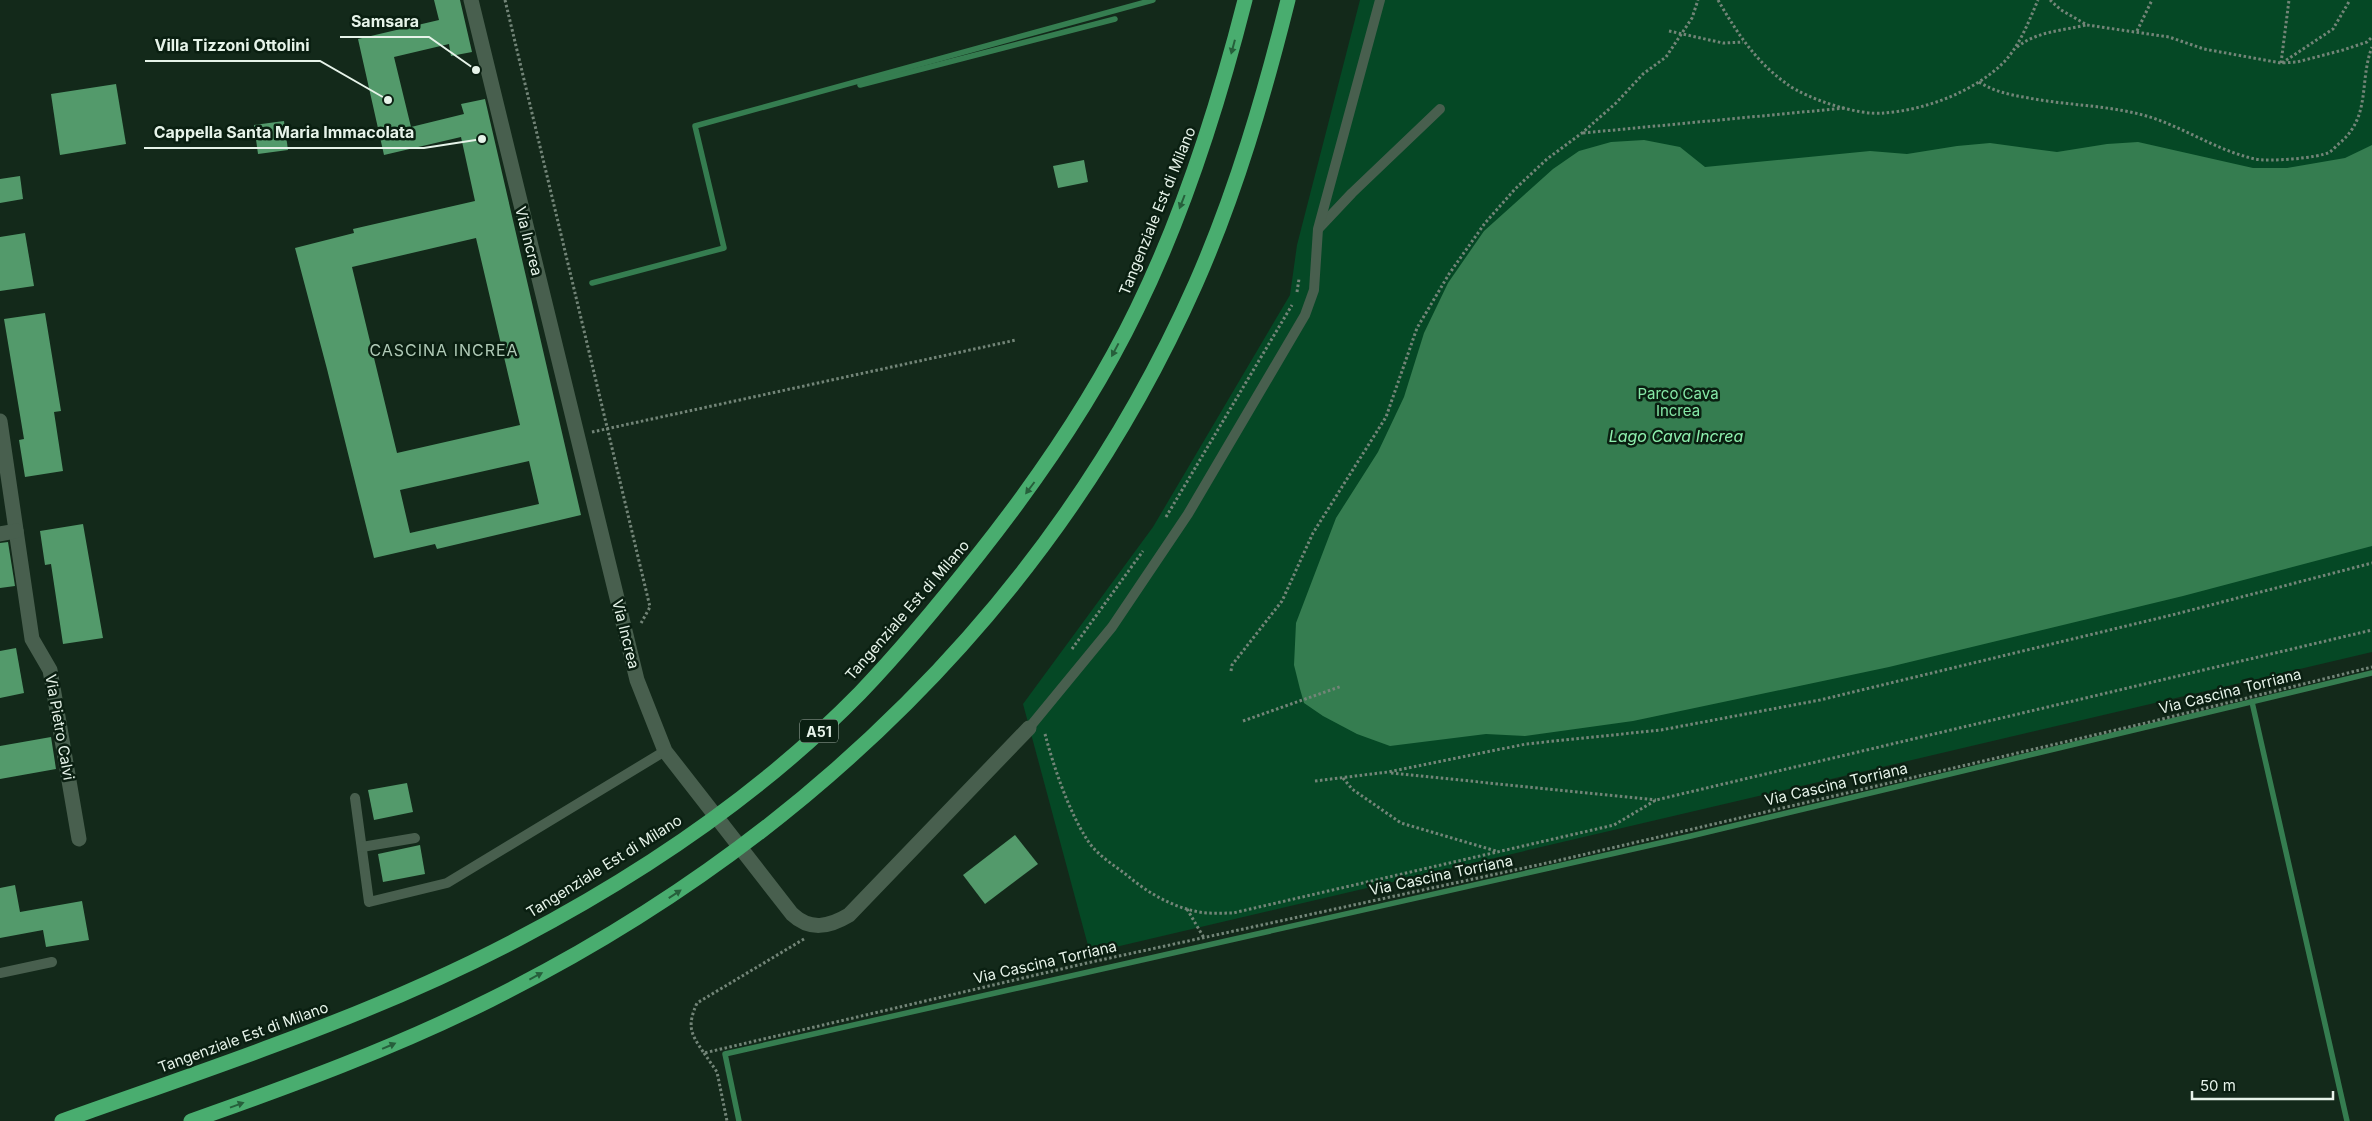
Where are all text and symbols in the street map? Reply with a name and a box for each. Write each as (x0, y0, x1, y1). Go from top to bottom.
callout: Samsara (340, 6, 429, 37)
text: Samsara (351, 11, 419, 31)
callout: Villa Tizzoni Ottolini (145, 30, 320, 61)
text: Villa Tizzoni Ottolini (154, 35, 310, 55)
one-way arrow (1228, 40, 1236, 55)
callout: Cappella Santa Maria Immacolata (144, 117, 424, 148)
text: Cappella Santa Maria Immacolata (154, 122, 414, 142)
street label: Tangenziale Est di Milano (1115, 124, 1199, 298)
one-way arrow (1178, 194, 1185, 209)
street label: Via Increa (511, 204, 547, 278)
district label: CASCINA INCREA (369, 340, 519, 360)
one-way arrow (1111, 343, 1120, 356)
park label: Parco Cava Increa (1637, 384, 1719, 420)
water label: Lago Cava Increa (1609, 426, 1744, 446)
one-way arrow (1025, 481, 1035, 495)
street label: Tangenziale Est di Milano (841, 536, 973, 684)
street label: Via Increa (608, 597, 644, 671)
street label: Via Cascina Torriana (2157, 664, 2303, 718)
street label: Via Pietro Calvi (41, 673, 79, 781)
road number: A51 (800, 719, 838, 742)
street label: Via Cascina Torriana (1763, 758, 1909, 810)
street label: Tangenziale Est di Milano (523, 810, 685, 922)
street label: Via Cascina Torriana (1367, 851, 1515, 899)
one-way arrow (669, 889, 682, 898)
street label: Via Cascina Torriana (972, 936, 1118, 988)
one-way arrow (528, 972, 543, 980)
street label: Tangenziale Est di Milano (155, 997, 331, 1077)
one-way arrow (382, 1041, 396, 1049)
scale bar (2192, 1068, 2333, 1100)
text: 50 m (2200, 1076, 2236, 1095)
one-way arrow (230, 1101, 245, 1108)

